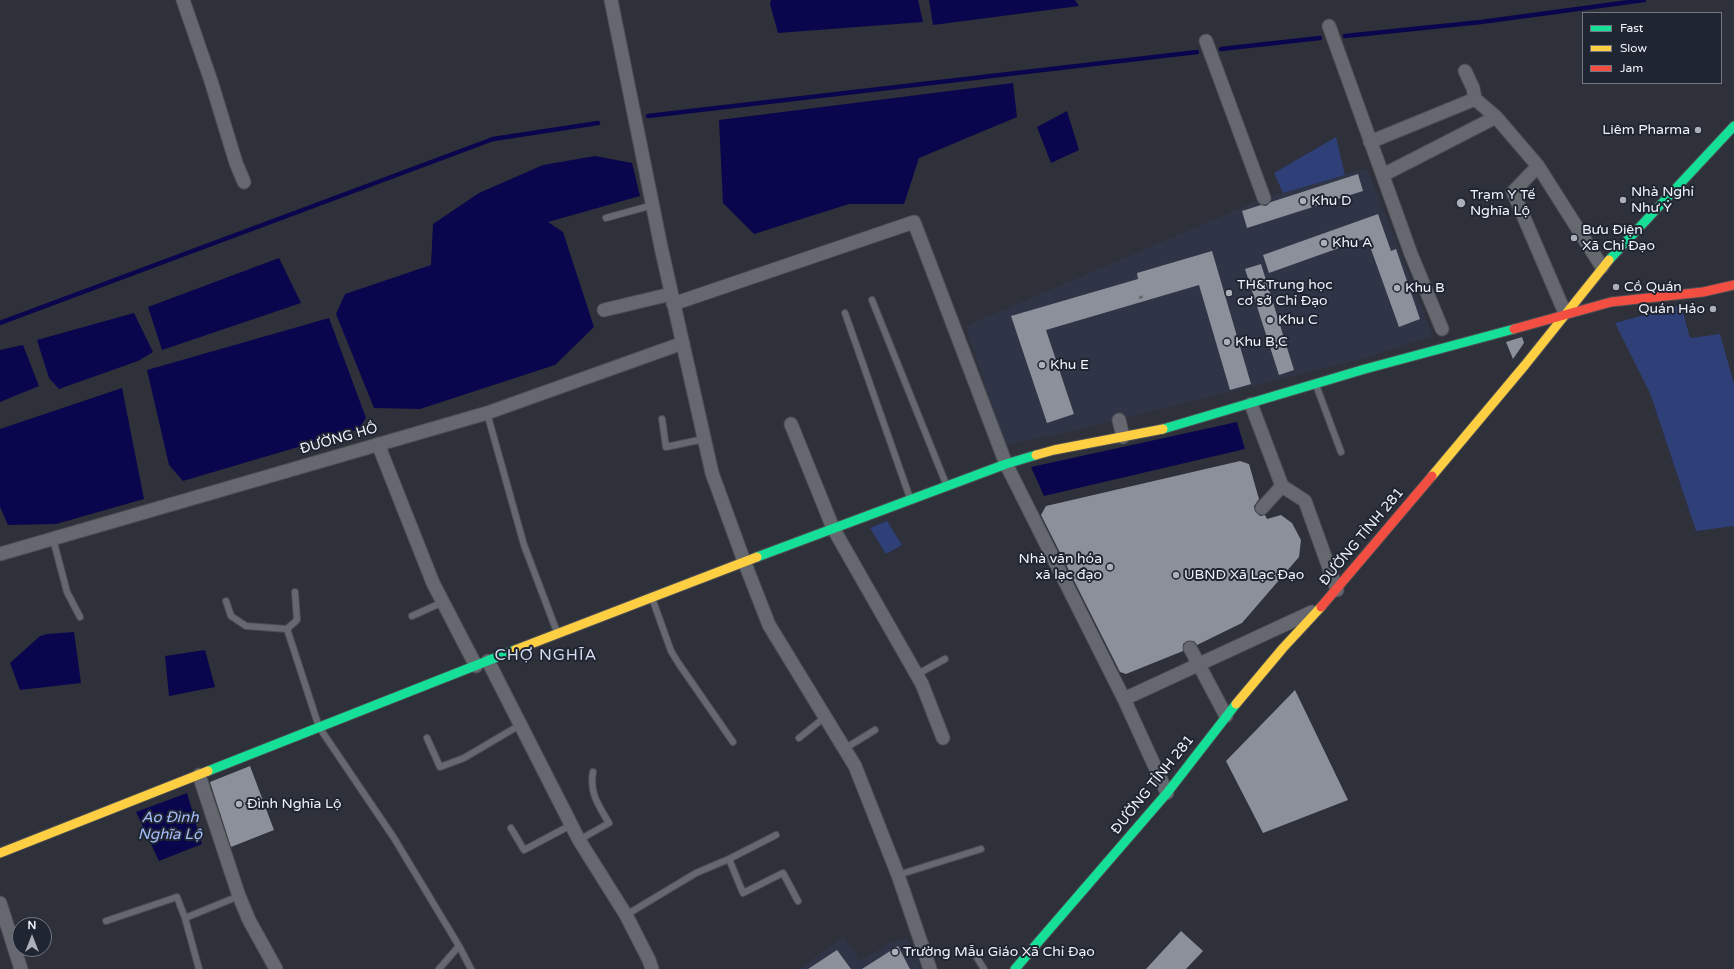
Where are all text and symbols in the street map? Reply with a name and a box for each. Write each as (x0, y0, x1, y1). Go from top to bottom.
legend (1582, 12, 1722, 84)
text: Fast (1620, 21, 1643, 35)
text: Slow (1620, 41, 1647, 55)
text: Jam (1620, 61, 1643, 75)
place label: Liêm Pharma (1602, 122, 1690, 138)
marker: Liêm Pharma (1693, 125, 1703, 135)
place label: Nhà Nghỉ Như Ý (1631, 184, 1694, 216)
place label: Trạm Y Tế Nghĩa Lộ (1470, 187, 1536, 220)
place label: Khu D (1311, 193, 1352, 209)
marker: Nhà Nghỉ Như Ý (1618, 195, 1628, 205)
marker: Khu D (1298, 196, 1308, 206)
marker: Trạm Y Tế Nghĩa Lộ (1455, 197, 1467, 209)
place label: Bưu Điện Xã Chỉ Đạo (1582, 222, 1655, 254)
marker: Bưu Điện Xã Chỉ Đạo (1569, 233, 1579, 243)
place label: Khu A (1332, 235, 1372, 251)
marker: Khu A (1319, 238, 1329, 248)
place label: TH&Trung học cơ sở Chỉ Đạo (1237, 277, 1333, 310)
place label: Cồ Quán (1624, 279, 1682, 295)
place label: Khu B (1405, 280, 1445, 296)
marker: Cồ Quán (1611, 282, 1621, 292)
marker: Khu B (1392, 283, 1402, 293)
marker: TH&Trung học cơ sở Chỉ Đạo (1224, 288, 1234, 298)
place label: Quán Hảo (1638, 301, 1705, 317)
marker: Quán Hảo (1708, 304, 1718, 314)
place label: Khu C (1278, 312, 1318, 328)
marker: Khu C (1265, 315, 1275, 325)
place label: Khu B,C (1235, 334, 1288, 350)
marker: Khu B,C (1222, 337, 1232, 347)
place label: Khu E (1050, 357, 1089, 373)
marker: Khu E (1037, 360, 1047, 370)
street label: ĐƯỜNG HỒ (298, 420, 380, 458)
street label: ĐƯỜNG TỈNH 281 (1316, 485, 1408, 589)
place label: Nhà văn hóa xã lạc đạo (1019, 551, 1102, 584)
marker: Nhà văn hóa xã lạc đạo (1105, 562, 1115, 572)
place label: UBND Xã Lạc Đạo (1184, 567, 1304, 583)
marker: UBND Xã Lạc Đạo (1171, 570, 1181, 580)
district label: CHỢ NGHĨA (495, 646, 597, 666)
street label: ĐƯỜNG TỈNH 281 (1108, 732, 1198, 838)
place label: Đình Nghĩa Lộ (247, 796, 342, 812)
marker: Đình Nghĩa Lộ (234, 799, 244, 809)
water label: Ao Đình Nghĩa Lộ (138, 809, 202, 844)
north arrow (12, 917, 52, 957)
text: N (28, 919, 36, 932)
place label: Trường Mẫu Giáo Xã Chỉ Đạo (903, 944, 1095, 960)
marker: Trường Mẫu Giáo Xã Chỉ Đạo (890, 947, 900, 957)

